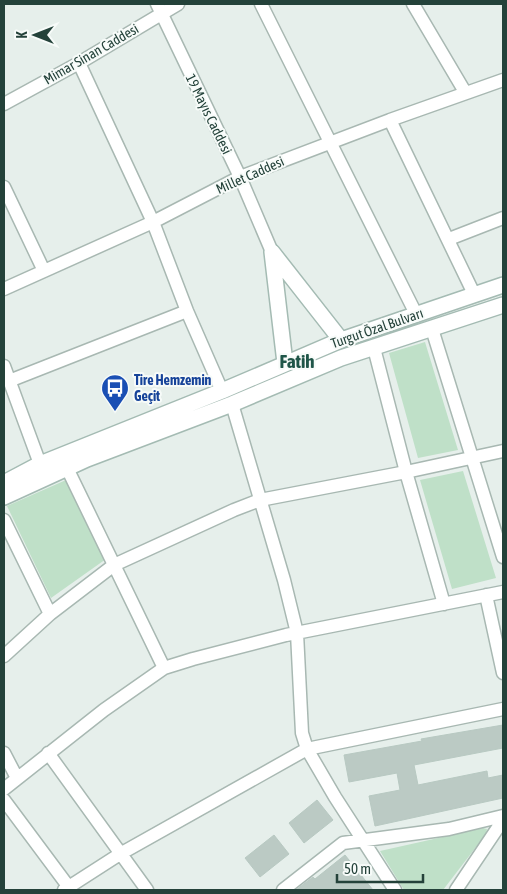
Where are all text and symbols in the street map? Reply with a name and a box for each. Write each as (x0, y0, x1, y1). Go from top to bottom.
north arrow (10, 10, 60, 60)
street label: Mimar Sinan Caddesi (41, 20, 141, 88)
text: K (14, 31, 30, 38)
street label: 19 Mayıs Caddesi (183, 71, 235, 157)
street label: Millet Caddesi (213, 153, 287, 197)
street label: Turgut Özal Bulvarı (329, 305, 425, 351)
district label: Fatih (279, 350, 315, 372)
place label: Tire Hemzemin Geçit (134, 372, 212, 404)
bus stop icon: Tire Hemzemin Geçit (100, 373, 130, 412)
scale bar (337, 852, 423, 884)
text: 50 m (344, 860, 371, 877)

